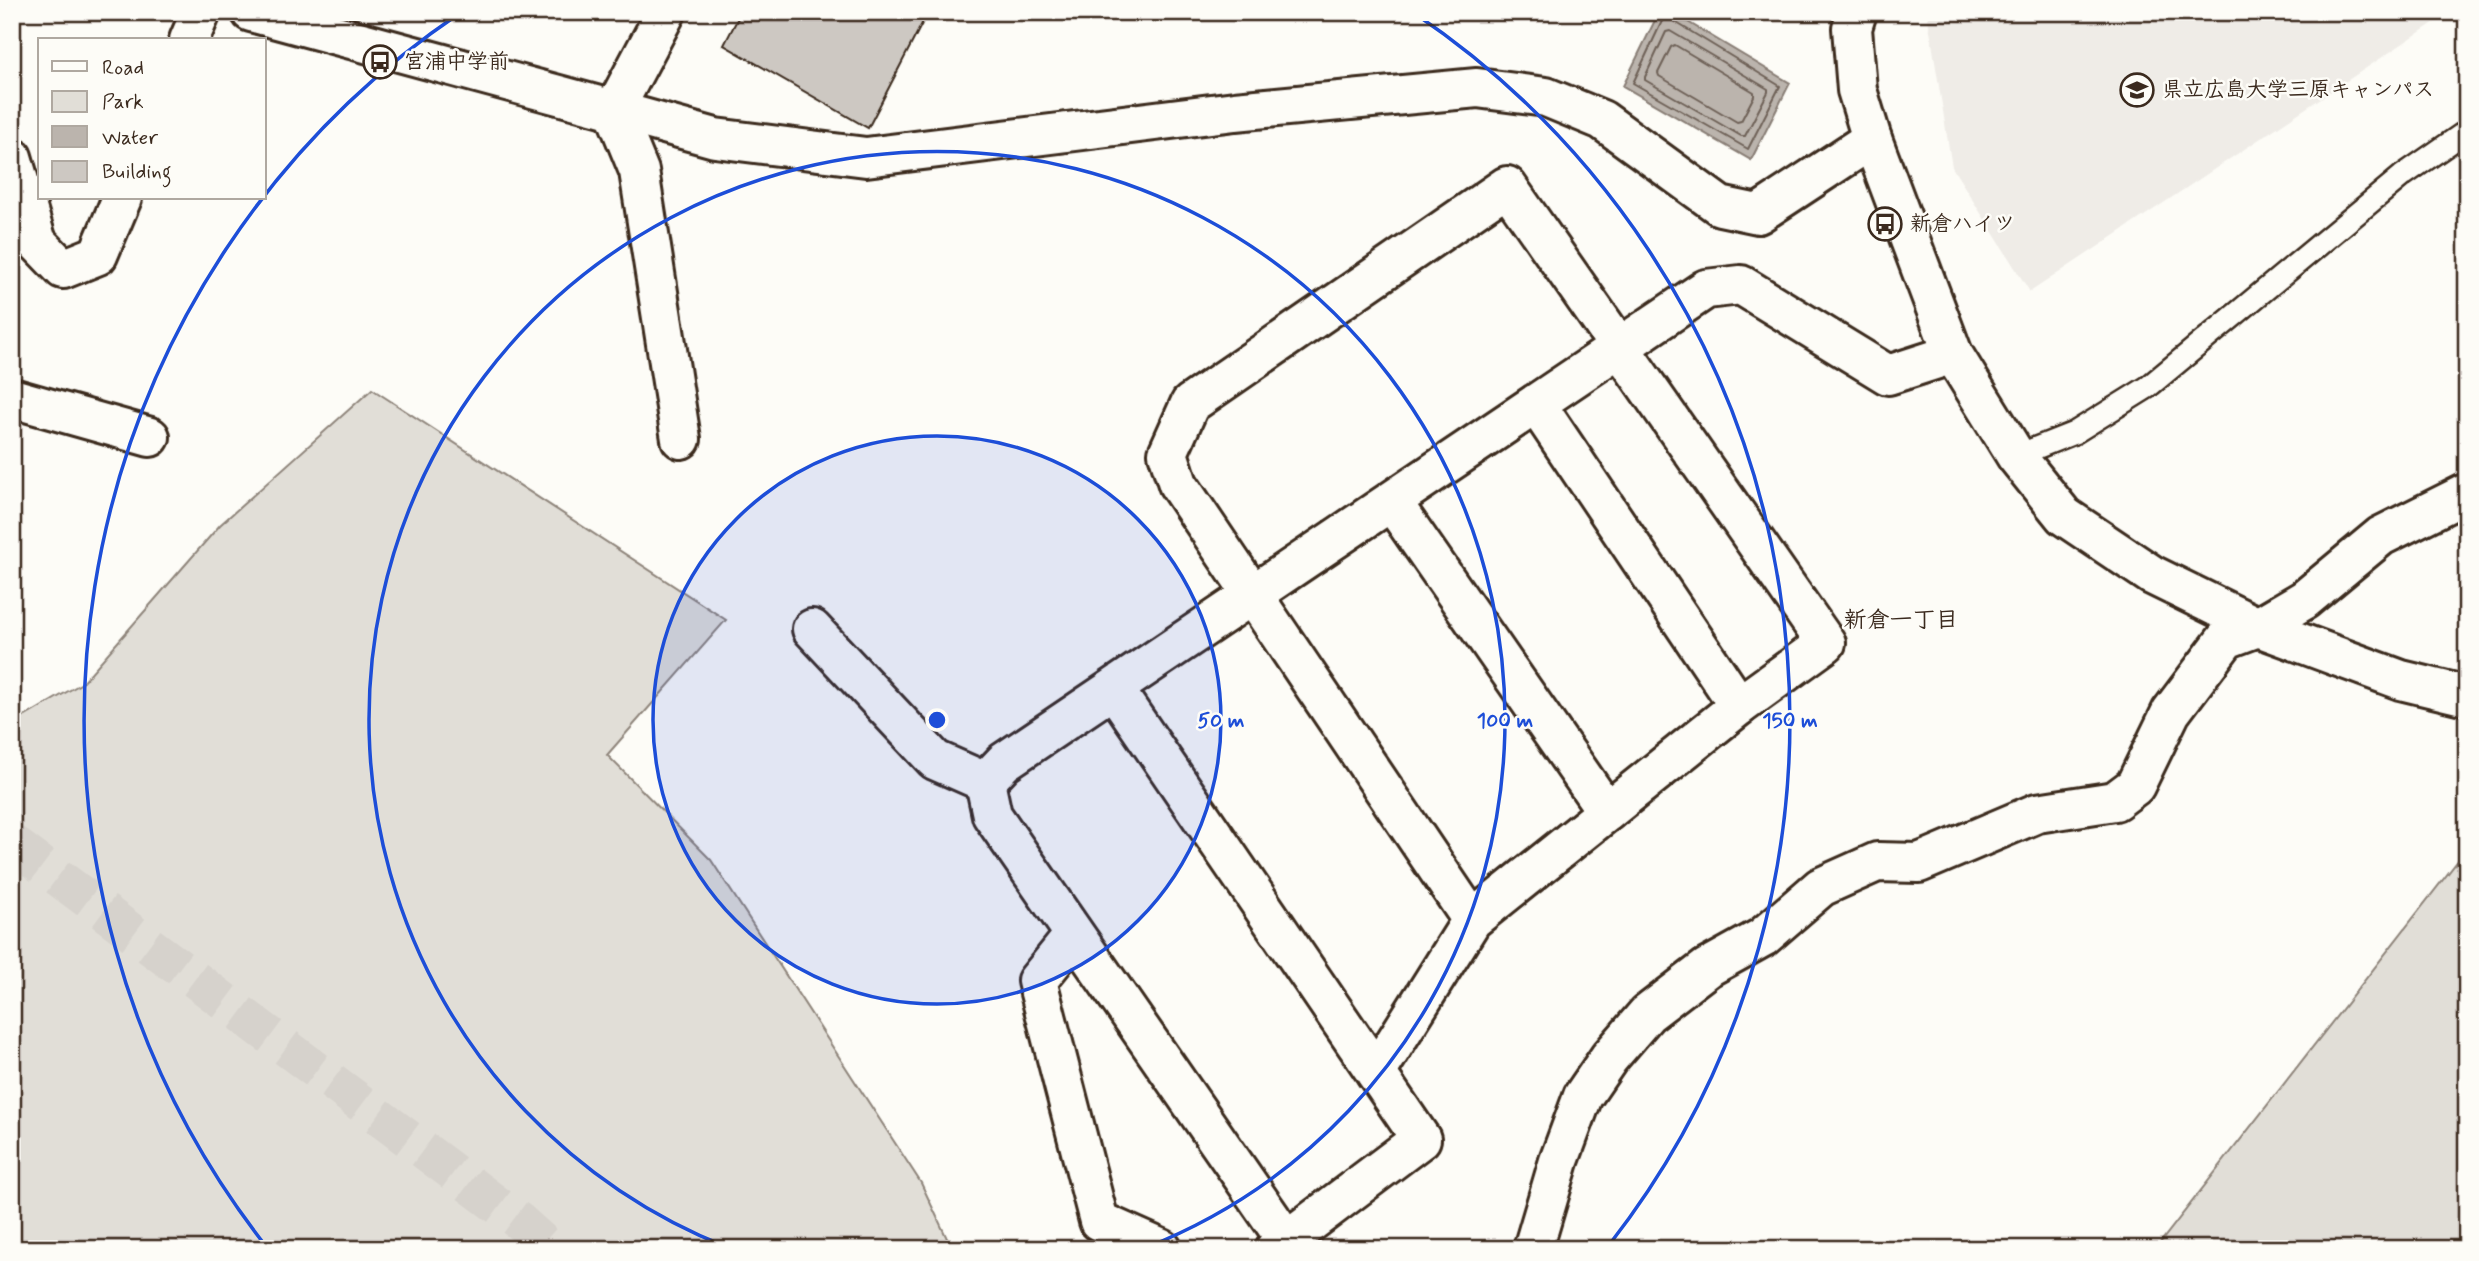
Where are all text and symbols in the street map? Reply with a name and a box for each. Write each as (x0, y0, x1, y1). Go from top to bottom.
legend (38, 38, 266, 200)
bus stop icon: 宮浦中学前 (361, 43, 399, 81)
place label: 宮浦中学前 (404, 48, 509, 76)
text: Road (102, 54, 144, 82)
school or university icon: 県立広島大学三原キャンパス (2118, 71, 2156, 109)
place label: 県立広島大学三原キャンパス (2162, 76, 2434, 104)
text: Park (102, 88, 144, 116)
text: Water (102, 124, 158, 152)
text: Building (102, 158, 172, 188)
bus stop icon: 新倉ハイツ (1866, 205, 1904, 243)
place label: 新倉ハイツ (1910, 210, 2015, 238)
district label: 新倉一丁目 (1844, 606, 1959, 636)
text: 50 m (1198, 707, 1245, 735)
text: 100 m (1477, 707, 1533, 735)
text: 150 m (1762, 707, 1818, 735)
centre of rings (925, 708, 949, 732)

